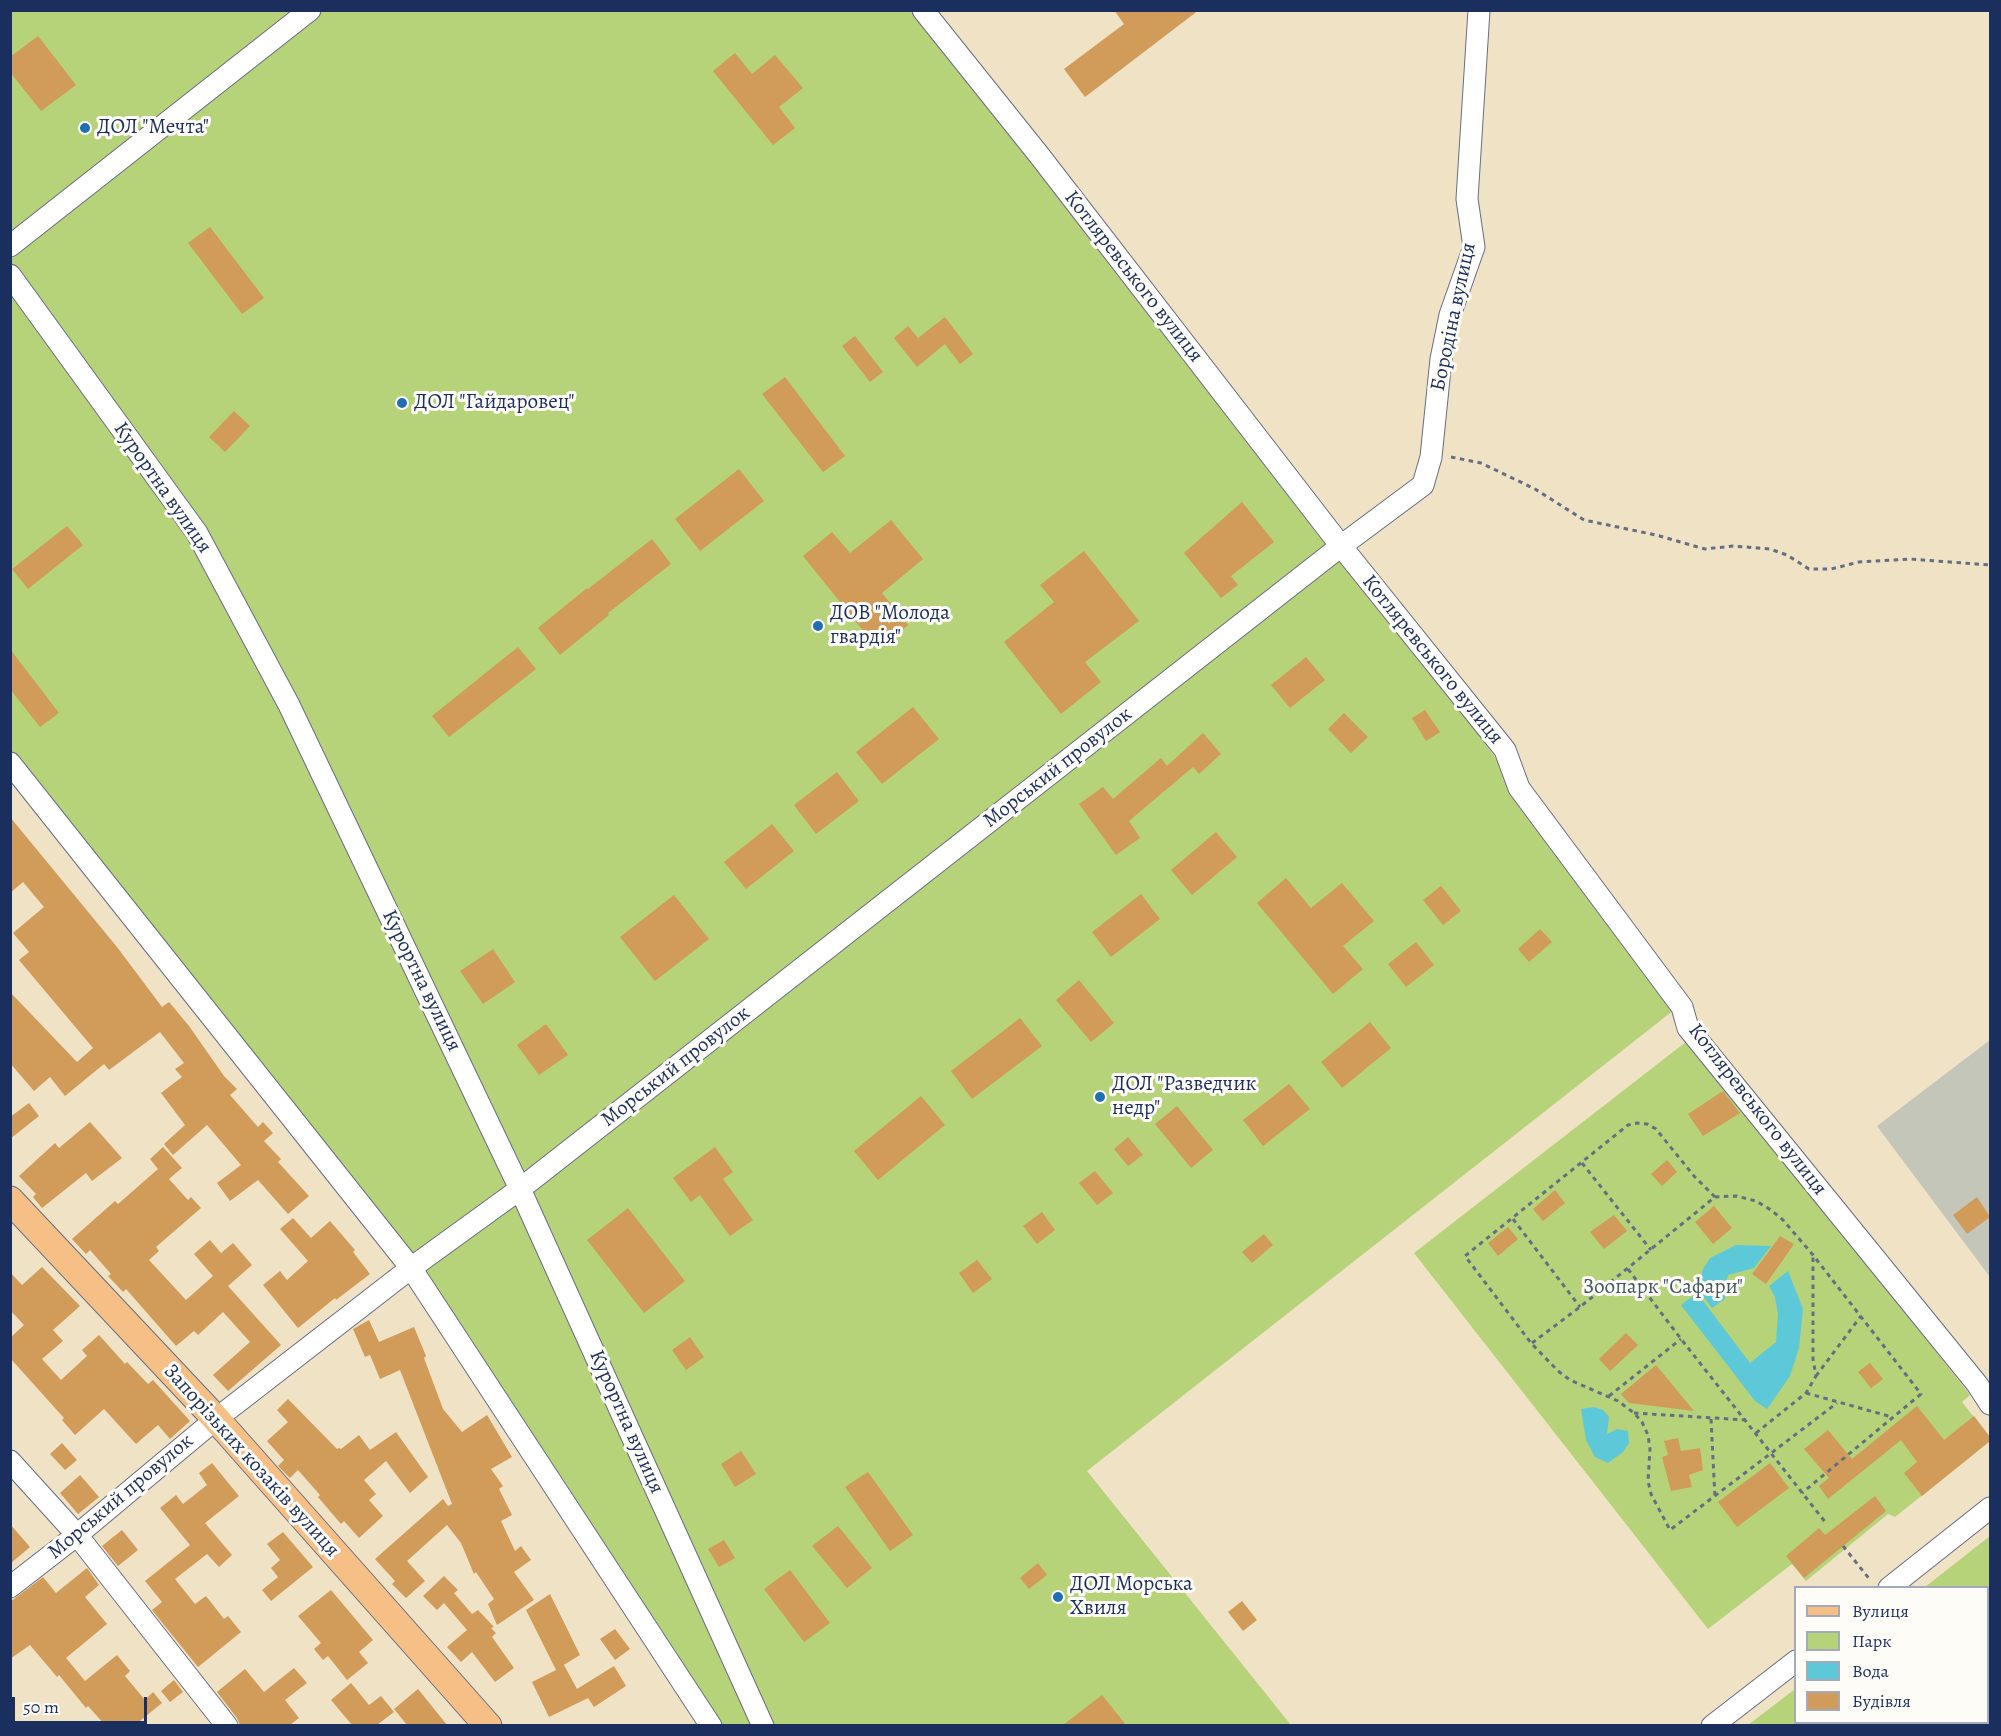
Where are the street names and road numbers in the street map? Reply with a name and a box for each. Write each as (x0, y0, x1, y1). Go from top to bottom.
street label: Котляревського вулиця (1058, 186, 1208, 368)
street label: Бородіна вулиця (1426, 240, 1482, 394)
street label: Курортна вулиця (107, 418, 217, 558)
street label: Котляревського вулиця (1356, 570, 1508, 750)
street label: Морський провулок (979, 702, 1137, 834)
street label: Курортна вулиця (376, 906, 466, 1056)
street label: Морський провулок (597, 1001, 755, 1133)
street label: Котляревського вулиця (1682, 1019, 1832, 1201)
street label: Курортна вулиця (583, 1346, 669, 1498)
street label: Запорізьких козаків вулиця (158, 1359, 344, 1563)
street label: Морський провулок (43, 1429, 199, 1565)

